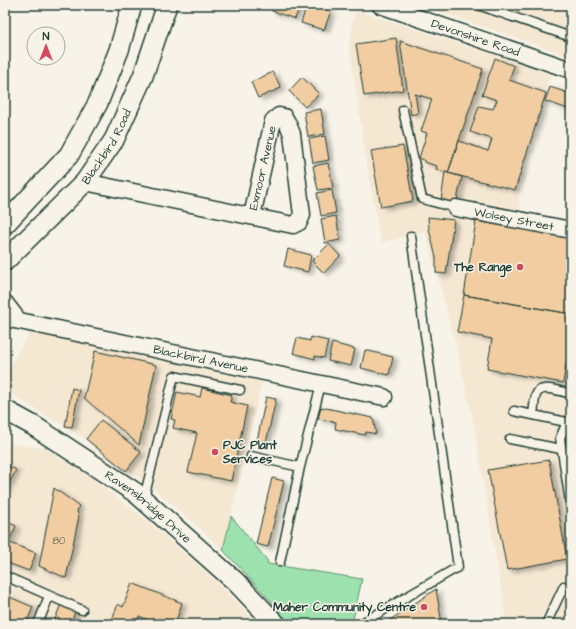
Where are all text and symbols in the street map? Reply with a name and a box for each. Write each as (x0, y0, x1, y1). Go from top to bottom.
street label: Devonshire Road (429, 15, 522, 61)
north arrow (26, 26, 66, 66)
text: N (43, 29, 50, 44)
street label: Blackbird Road (77, 106, 135, 188)
street label: Exmoor Avenue (245, 124, 281, 212)
street label: Wolsey Street (473, 203, 555, 235)
place label: The Range (453, 259, 513, 278)
marker: The Range (515, 262, 525, 272)
street label: Blackbird Avenue (152, 341, 250, 377)
place label: PJC Plant Services (222, 437, 277, 468)
marker: PJC Plant Services (210, 447, 220, 457)
street label: Ravensbridge Drive (101, 466, 195, 547)
house number: 80 (53, 534, 65, 548)
place label: Maher Community Centre (273, 599, 417, 617)
marker: Maher Community Centre (419, 602, 429, 612)

